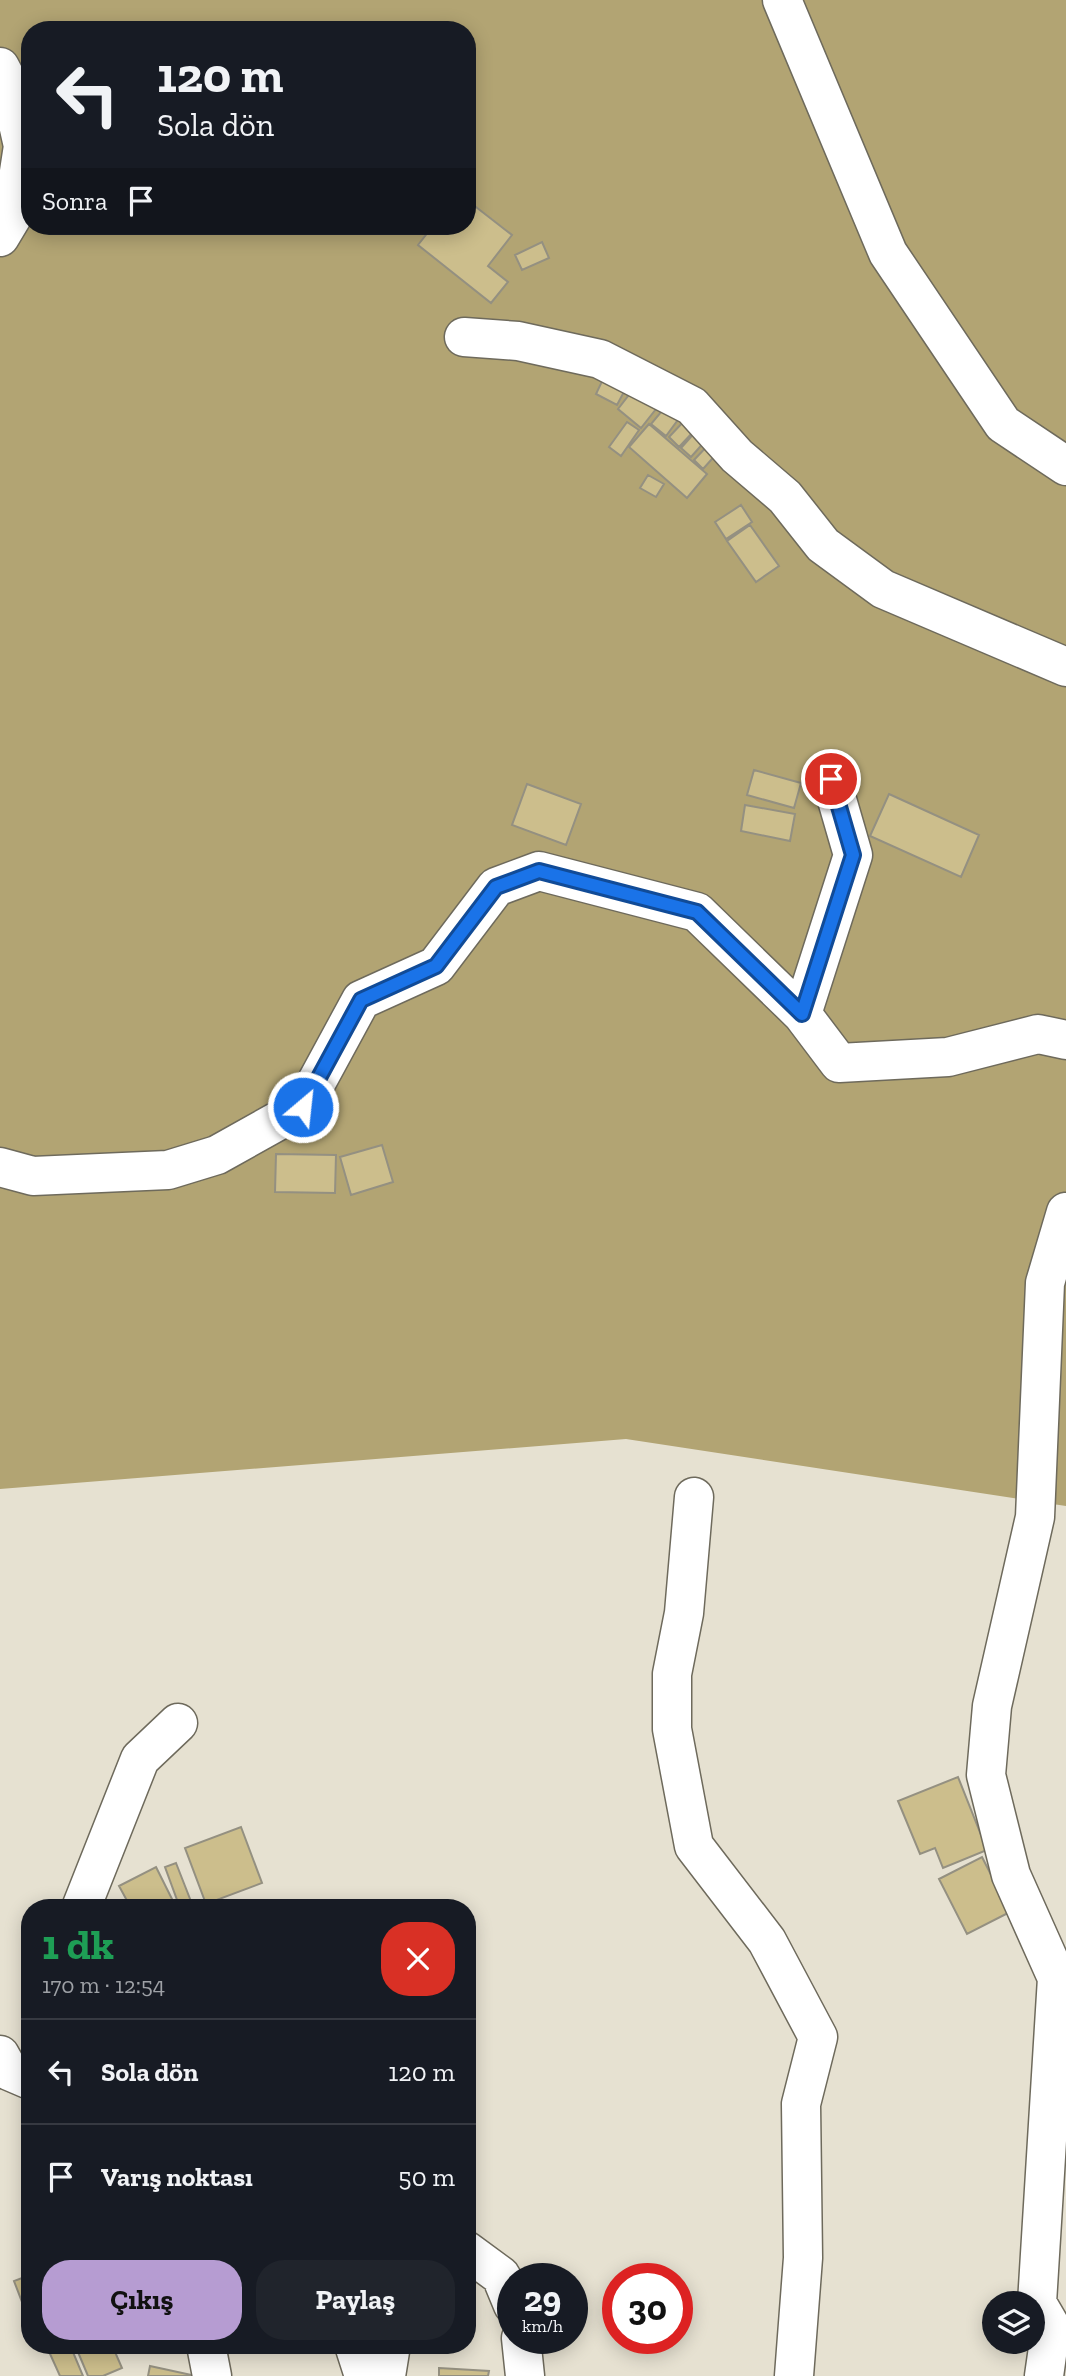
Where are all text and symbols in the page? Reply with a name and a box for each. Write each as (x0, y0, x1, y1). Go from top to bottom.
text: 120 m (157, 46, 283, 105)
icon: left (42, 49, 133, 140)
text: Sola dön (157, 106, 274, 144)
icon: arrive (122, 182, 160, 220)
text: Sonra (42, 185, 108, 217)
pin (801, 749, 861, 809)
icon: arrive (812, 760, 850, 798)
position arrow (266, 1070, 340, 1144)
text: 1 dk (42, 1919, 114, 1970)
button: close (381, 1922, 455, 1996)
text: 170 m · 12:54 (42, 1971, 165, 1999)
icon: left (42, 2053, 80, 2091)
text: Sola dön (101, 2056, 198, 2088)
text: 120 m (388, 2056, 455, 2088)
icon: arrive (42, 2158, 80, 2196)
text: Varış noktası (101, 2161, 253, 2193)
text: 50 m (398, 2161, 455, 2193)
button: Çıkış (42, 2260, 242, 2340)
button: Paylaş (256, 2260, 455, 2340)
speed limit sign: 30 (602, 2263, 693, 2354)
text: 29 (524, 2278, 561, 2320)
map controls (982, 2291, 1045, 2354)
button: layers (982, 2291, 1045, 2354)
text: km/h (522, 2315, 563, 2337)

